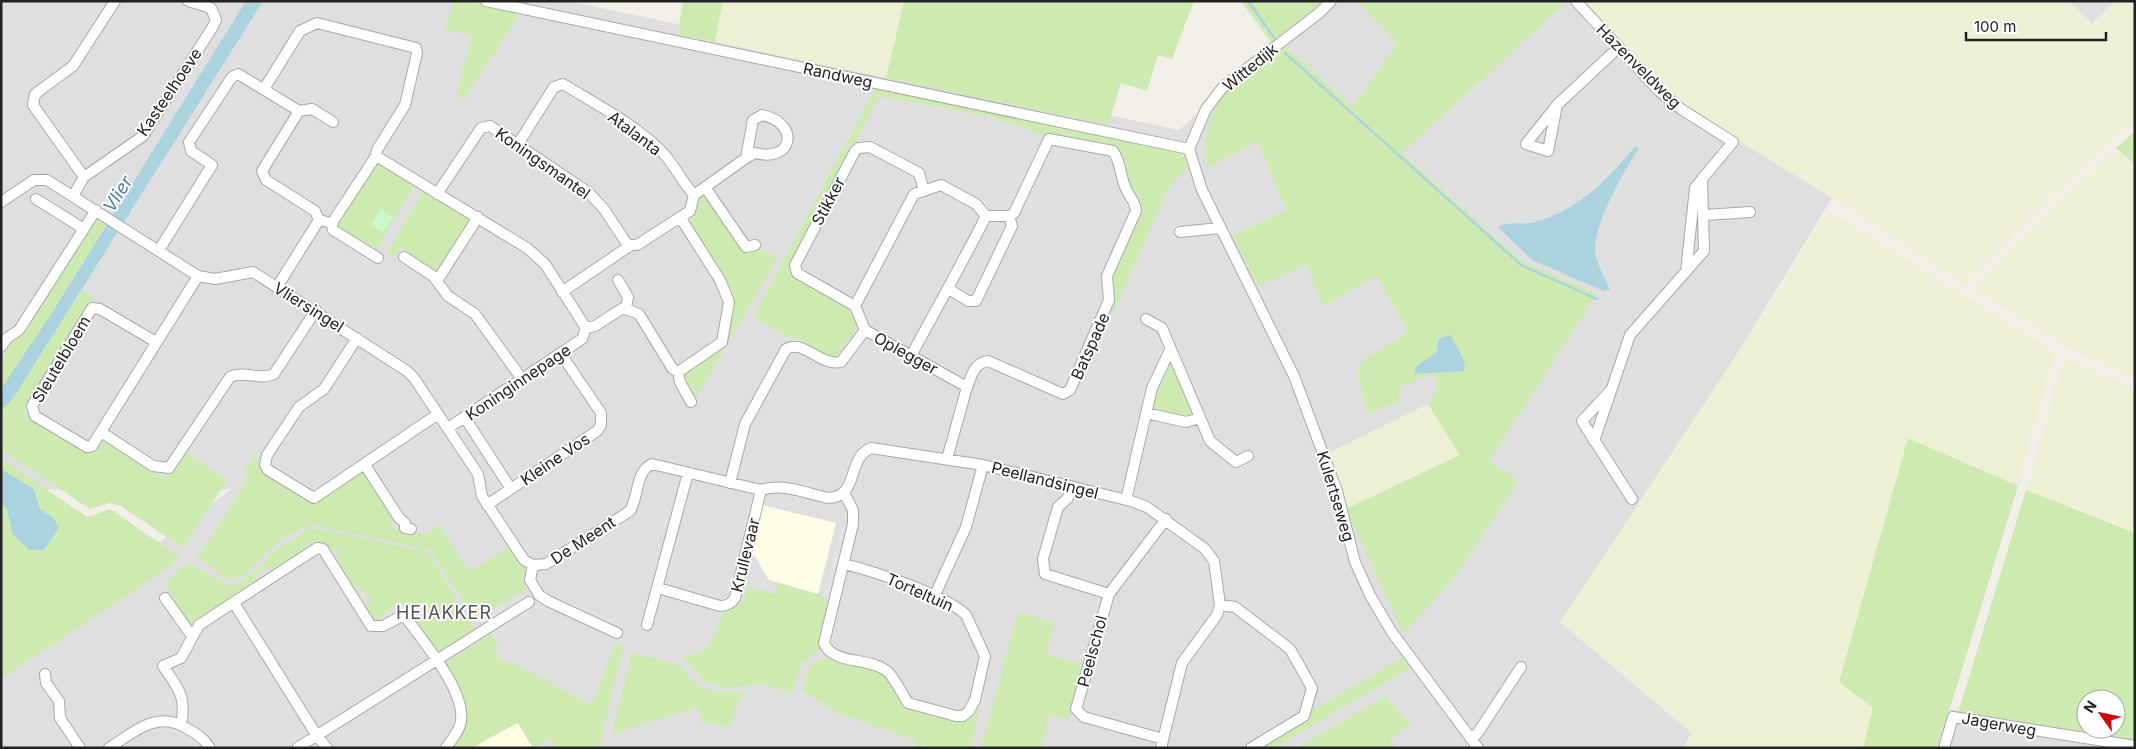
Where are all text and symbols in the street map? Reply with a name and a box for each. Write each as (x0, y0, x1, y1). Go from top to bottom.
scale bar (1966, 10, 2106, 42)
text: 100 m (1974, 17, 2016, 36)
street label: Hazenveldweg (1592, 19, 1686, 113)
street label: Wittedijk (1218, 39, 1282, 95)
street label: Kasteelhoeve (132, 44, 206, 140)
street label: Randweg (801, 58, 875, 92)
street label: Atalanta (604, 106, 666, 160)
street label: Koningsmantel (492, 123, 594, 203)
water label: Vlier (99, 171, 137, 216)
street label: Stikker (807, 173, 849, 229)
street label: Vliersingel (270, 278, 348, 336)
street label: Batspade (1066, 309, 1114, 383)
street label: Sleutelbloem (27, 312, 95, 406)
street label: Oplegger (870, 327, 942, 379)
street label: Koninginnepage (462, 339, 574, 425)
street label: Kleine Vos (517, 429, 593, 489)
street label: Kulertseweg (1313, 448, 1359, 544)
street label: Peellandsingel (989, 457, 1101, 503)
street label: De Meent (547, 512, 619, 568)
street label: Krullevaar (726, 516, 764, 594)
street label: Torteltuin (883, 568, 957, 616)
district label: HEIAKKER (396, 602, 492, 623)
street label: Peelschol (1073, 613, 1111, 689)
north arrow (2076, 689, 2126, 739)
text: N (2080, 698, 2100, 716)
street label: Jagerweg (1960, 708, 2038, 740)

